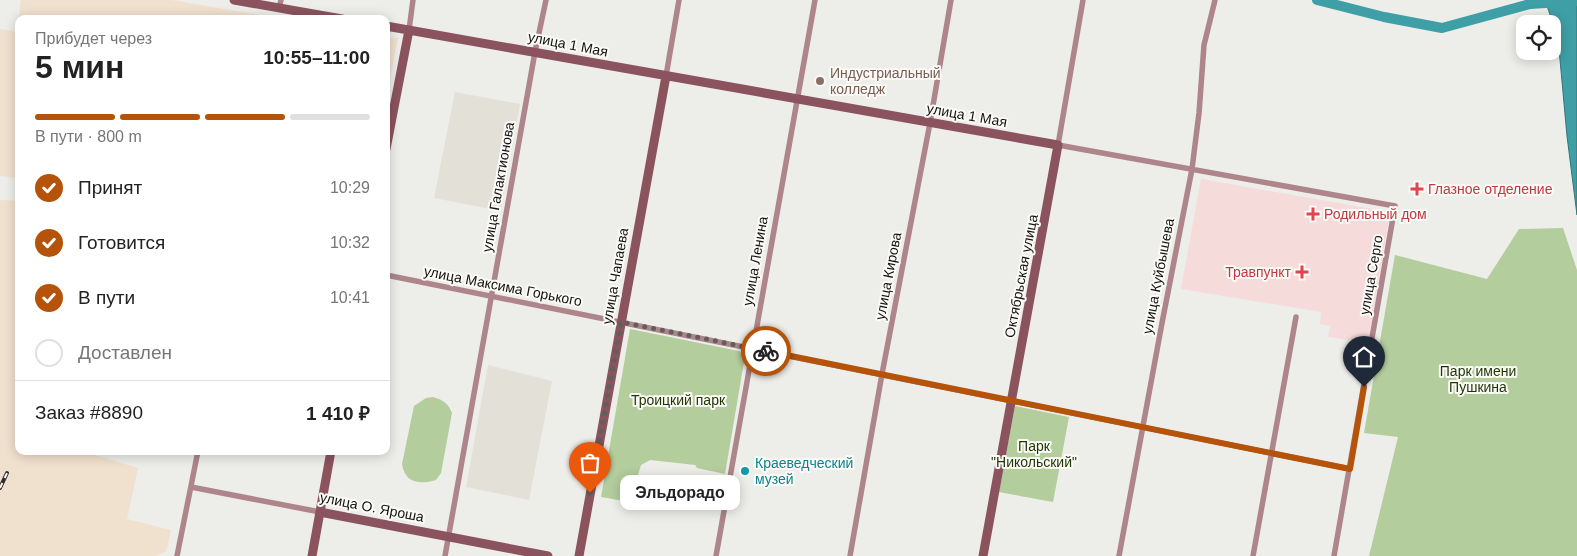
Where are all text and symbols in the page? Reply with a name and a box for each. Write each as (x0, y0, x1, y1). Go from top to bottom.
map controls (1516, 15, 1561, 60)
button: locate (1516, 15, 1561, 60)
street label: улица 1 Мая (527, 28, 609, 60)
text: Прибудет через (35, 30, 152, 47)
text: 10:55–11:00 (263, 47, 370, 68)
text: 5 мин (35, 49, 124, 85)
place label: Индустриальный колледж (830, 65, 941, 97)
marker: Индустриальный колледж (814, 75, 826, 87)
street label: улица 1 Мая (926, 100, 1008, 130)
street label: улица Галактионова (479, 121, 517, 253)
text: В пути · 800 m (35, 128, 142, 145)
icon: check (35, 174, 63, 202)
text: Принят (78, 177, 142, 198)
text: 10:29 (330, 179, 370, 196)
place label: Глазное отделение (1428, 181, 1553, 197)
marker: Глазное отделение (1410, 182, 1424, 196)
place label: Родильный дом (1324, 206, 1427, 222)
marker: Родильный дом (1306, 207, 1320, 221)
street label: Октябрьская улица (1001, 213, 1041, 339)
street label: улица Ленина (739, 215, 771, 307)
street label: улица Куйбышева (1139, 217, 1177, 335)
street label: улица Чапаева (599, 226, 631, 326)
icon: check (35, 229, 63, 257)
street label: улица Кирова (872, 231, 904, 321)
text: Готовится (78, 232, 165, 253)
text: 10:32 (330, 234, 370, 251)
street label: улица Серго (1356, 234, 1386, 316)
street label: улица Максима Горького (423, 263, 584, 309)
place label: Травпункт (1225, 264, 1292, 280)
marker: Травпункт (1295, 265, 1309, 279)
icon: check (35, 284, 63, 312)
text: В пути (78, 287, 135, 308)
text: 10:41 (330, 289, 370, 306)
courier (741, 326, 791, 376)
pin (1343, 336, 1385, 387)
icon: bike (752, 337, 780, 365)
text: Доставлен (78, 342, 172, 363)
icon: home (1350, 343, 1378, 371)
park label: Парк имени Пушкина (1440, 363, 1516, 395)
park label: Троицкий парк (631, 392, 726, 408)
text: Заказ #8890 (35, 402, 143, 423)
text: 1 410 ₽ (306, 403, 370, 424)
park label: Парк "Никольский" (991, 438, 1077, 470)
pin (569, 442, 611, 493)
icon: bag (576, 449, 604, 477)
place label: Краеведческий музей (755, 455, 853, 487)
marker: Краеведческий музей (739, 465, 751, 477)
callout: Эльдорадо (620, 476, 740, 510)
text: Эльдорадо (635, 484, 725, 501)
street label: улица О. Яроша (319, 489, 426, 525)

